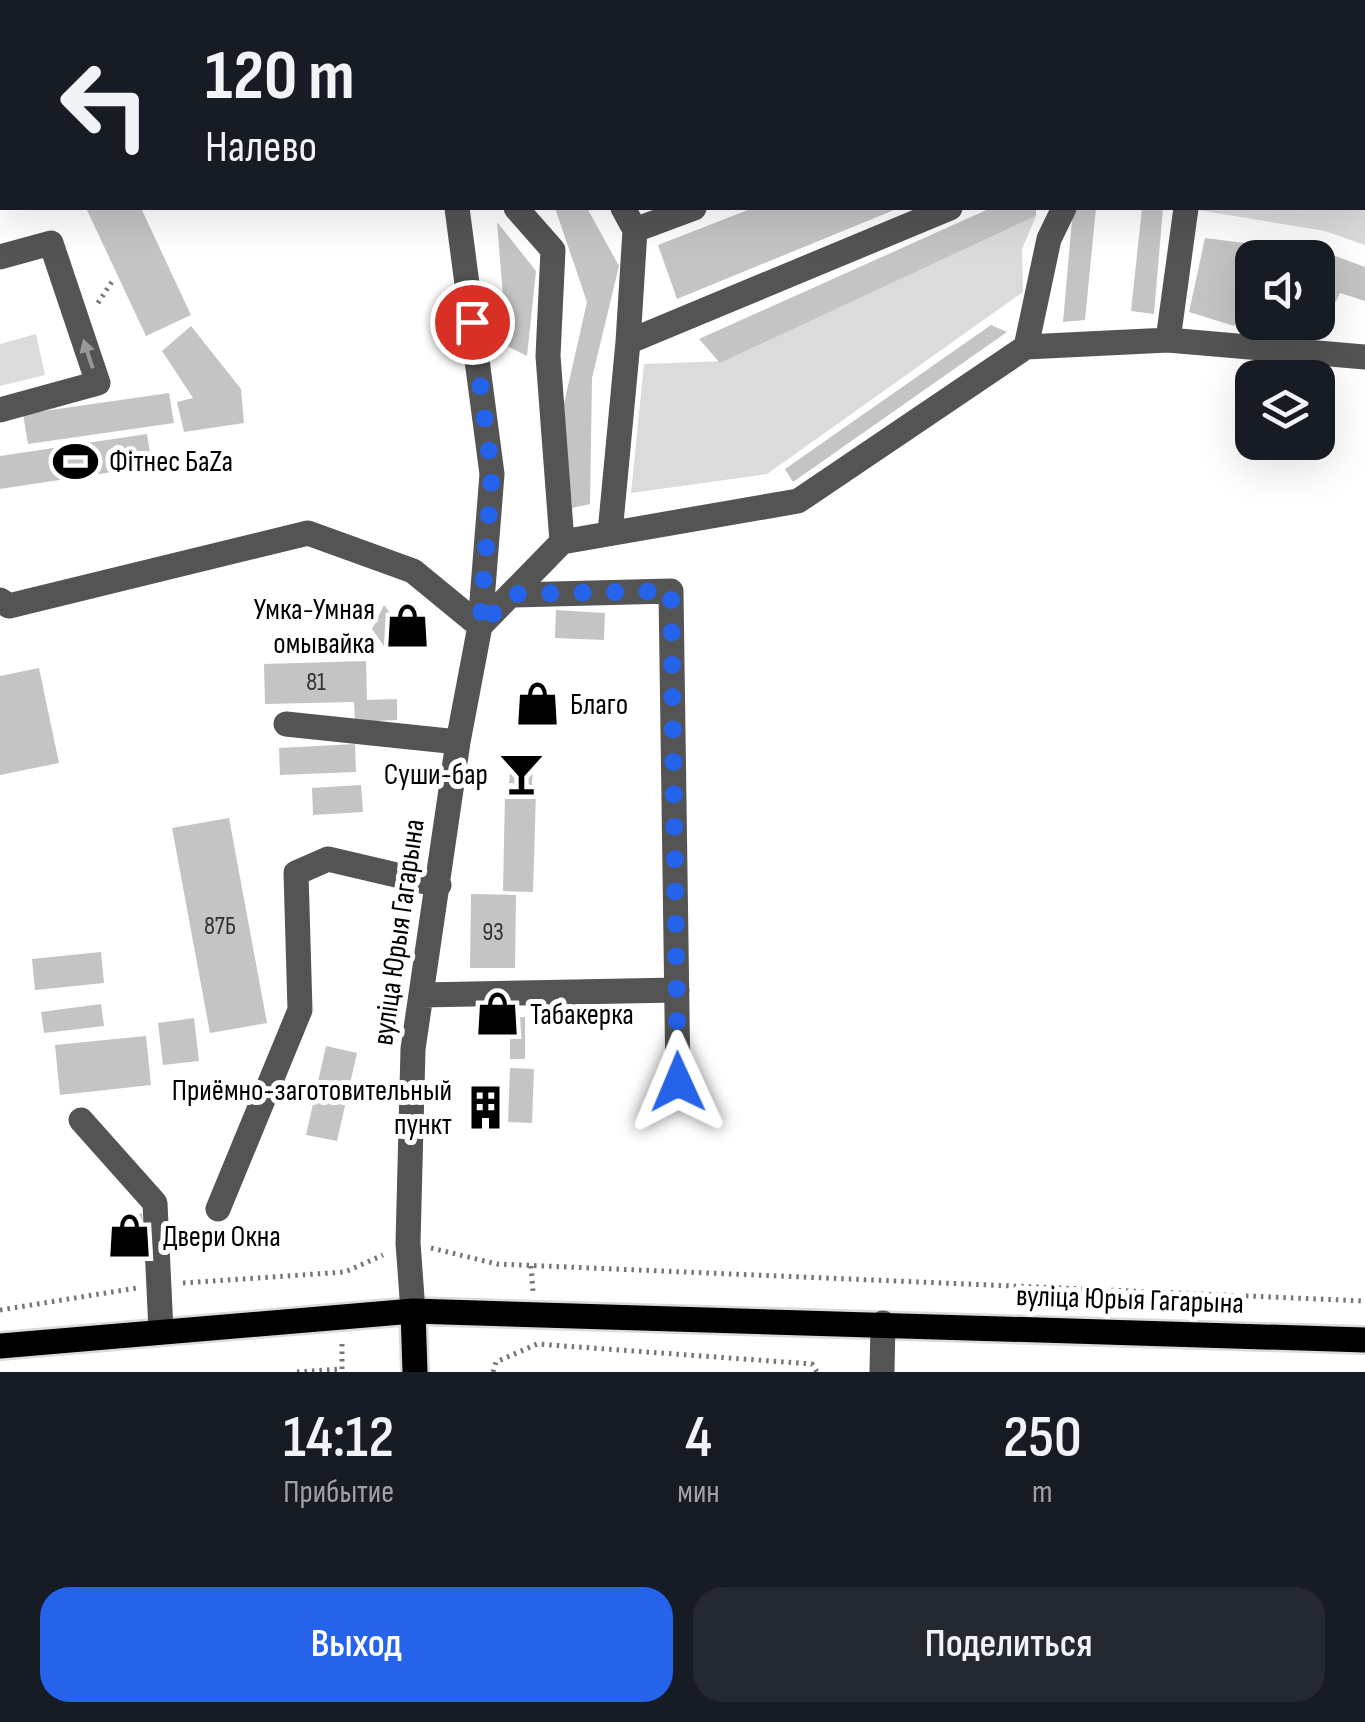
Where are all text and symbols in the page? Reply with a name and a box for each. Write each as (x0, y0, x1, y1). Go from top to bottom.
text: 120 m (205, 35, 355, 119)
icon: left (40, 40, 170, 170)
text: Налево (205, 120, 317, 175)
map controls (1235, 240, 1335, 460)
button: sound (1235, 240, 1335, 340)
pin (430, 280, 515, 365)
icon: arrive (445, 295, 500, 350)
one-way arrow (79, 338, 94, 368)
button: layers (1235, 360, 1335, 460)
sports icon: Фітнес БаZa (52, 437, 100, 485)
place label: Фітнес БаZa (109, 444, 233, 480)
place label: Умка-Умная омывайка (254, 592, 375, 662)
shop icon: Умка-Умная омывайка (384, 602, 432, 650)
house number: 81 (306, 667, 326, 698)
shop icon: Благо (513, 680, 561, 728)
place label: Благо (570, 687, 628, 723)
bar icon: Суши-бар (497, 750, 545, 798)
place label: Суши-бар (384, 757, 488, 793)
street label: вуліца Юрыя Гагарына (365, 817, 433, 1047)
house number: 87Б (204, 911, 236, 942)
house number: 93 (482, 917, 504, 948)
shop icon: Табакерка (473, 990, 521, 1038)
place label: Табакерка (530, 997, 634, 1033)
position arrow (626, 1030, 730, 1134)
place label: Приёмно-заготовительный пункт (172, 1073, 452, 1143)
building icon: Приёмно-заготовительный пункт (461, 1083, 509, 1131)
shop icon: Двери Окна (106, 1212, 154, 1260)
place label: Двери Окна (163, 1219, 281, 1255)
street label: вуліца Юрыя Гагарына (1016, 1278, 1244, 1322)
text: 14:12 (283, 1402, 394, 1474)
text: 4 (685, 1402, 712, 1474)
text: 250 (1003, 1402, 1082, 1474)
text: Прибытие (283, 1473, 394, 1512)
text: мин (677, 1473, 720, 1512)
text: m (1032, 1473, 1053, 1512)
button: Выход (40, 1587, 673, 1702)
button: Поделиться (693, 1587, 1325, 1702)

